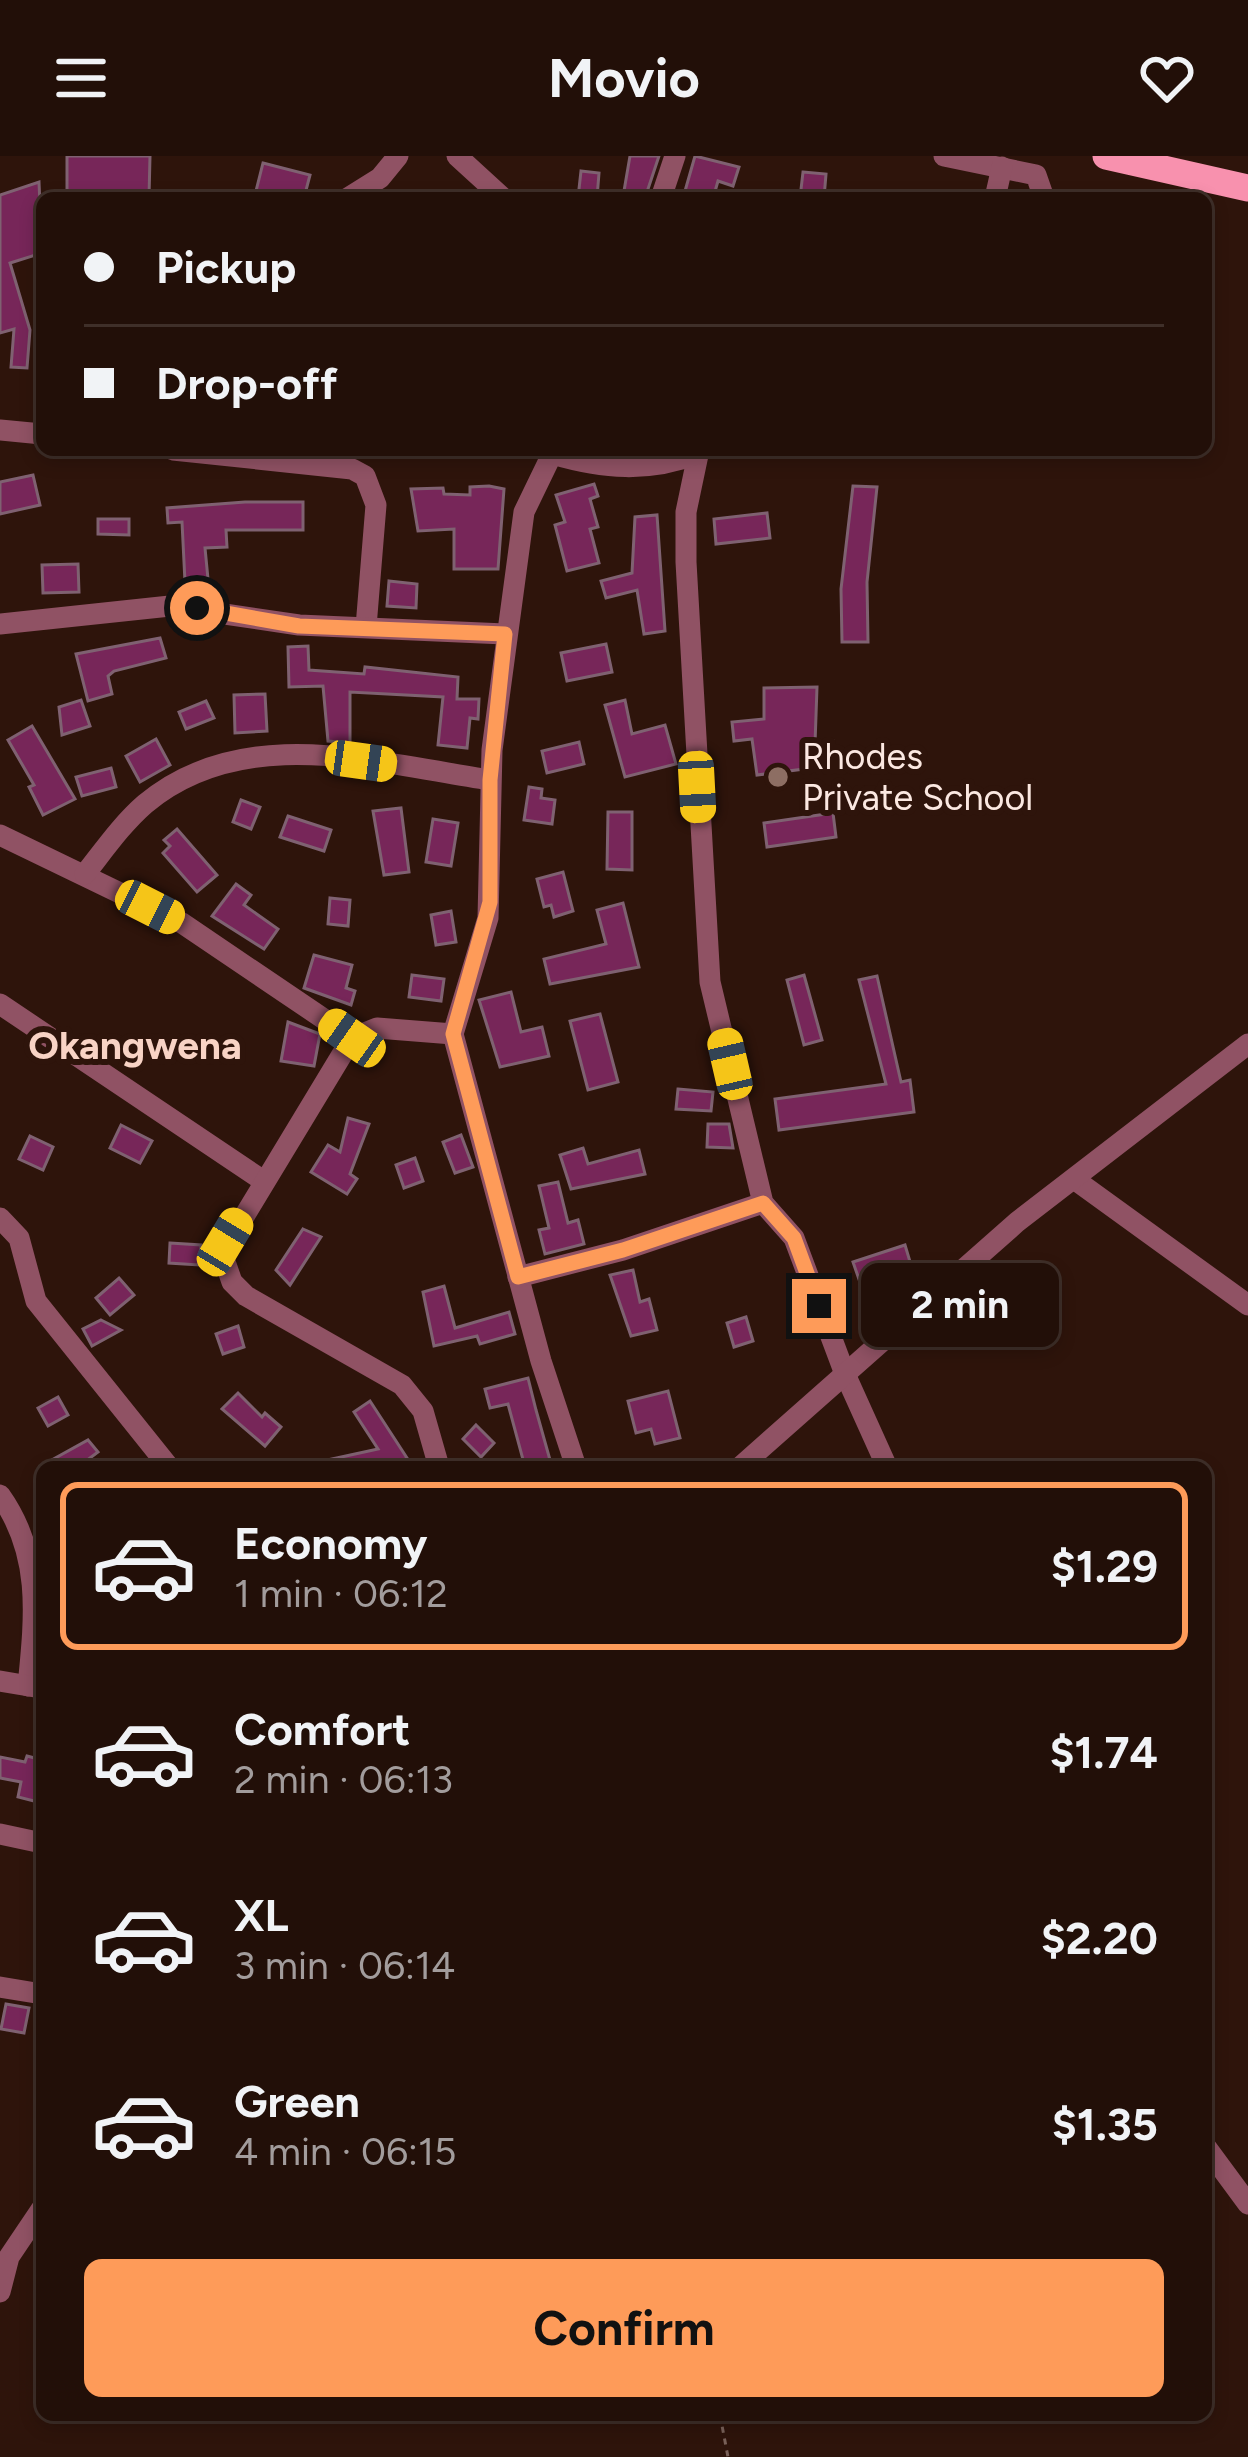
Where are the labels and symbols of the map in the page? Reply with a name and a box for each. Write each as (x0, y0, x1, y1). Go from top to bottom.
route start (170, 581, 224, 635)
place label: Rhodes Private School (802, 735, 1033, 819)
car (323, 738, 399, 784)
car (677, 750, 717, 824)
marker: Rhodes Private School (765, 764, 791, 790)
car (110, 875, 190, 939)
car (312, 1003, 392, 1073)
district label: Okangwena (28, 1022, 242, 1069)
car (704, 1025, 756, 1103)
car (191, 1202, 259, 1282)
callout: 2 min (861, 1264, 1059, 1348)
route end (792, 1279, 846, 1333)

